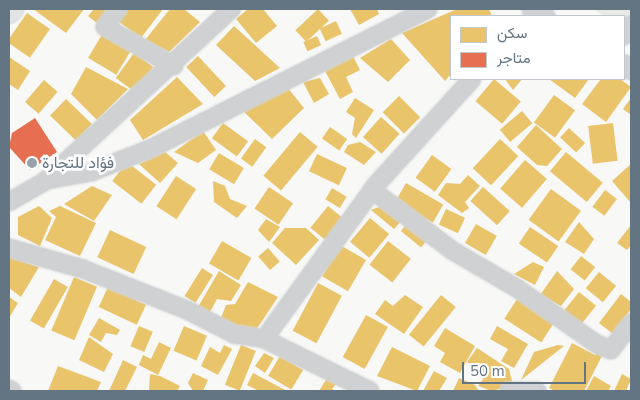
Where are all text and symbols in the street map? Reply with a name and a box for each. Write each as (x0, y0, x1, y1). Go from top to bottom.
legend (450, 15, 625, 80)
text: سكن (497, 23, 527, 43)
text: متاجر (497, 48, 531, 68)
place label: فؤاد للتجارة (42, 153, 114, 173)
marker: فؤاد للتجارة (26, 157, 38, 169)
scale bar (465, 352, 589, 384)
text: 50 m (470, 361, 505, 381)

